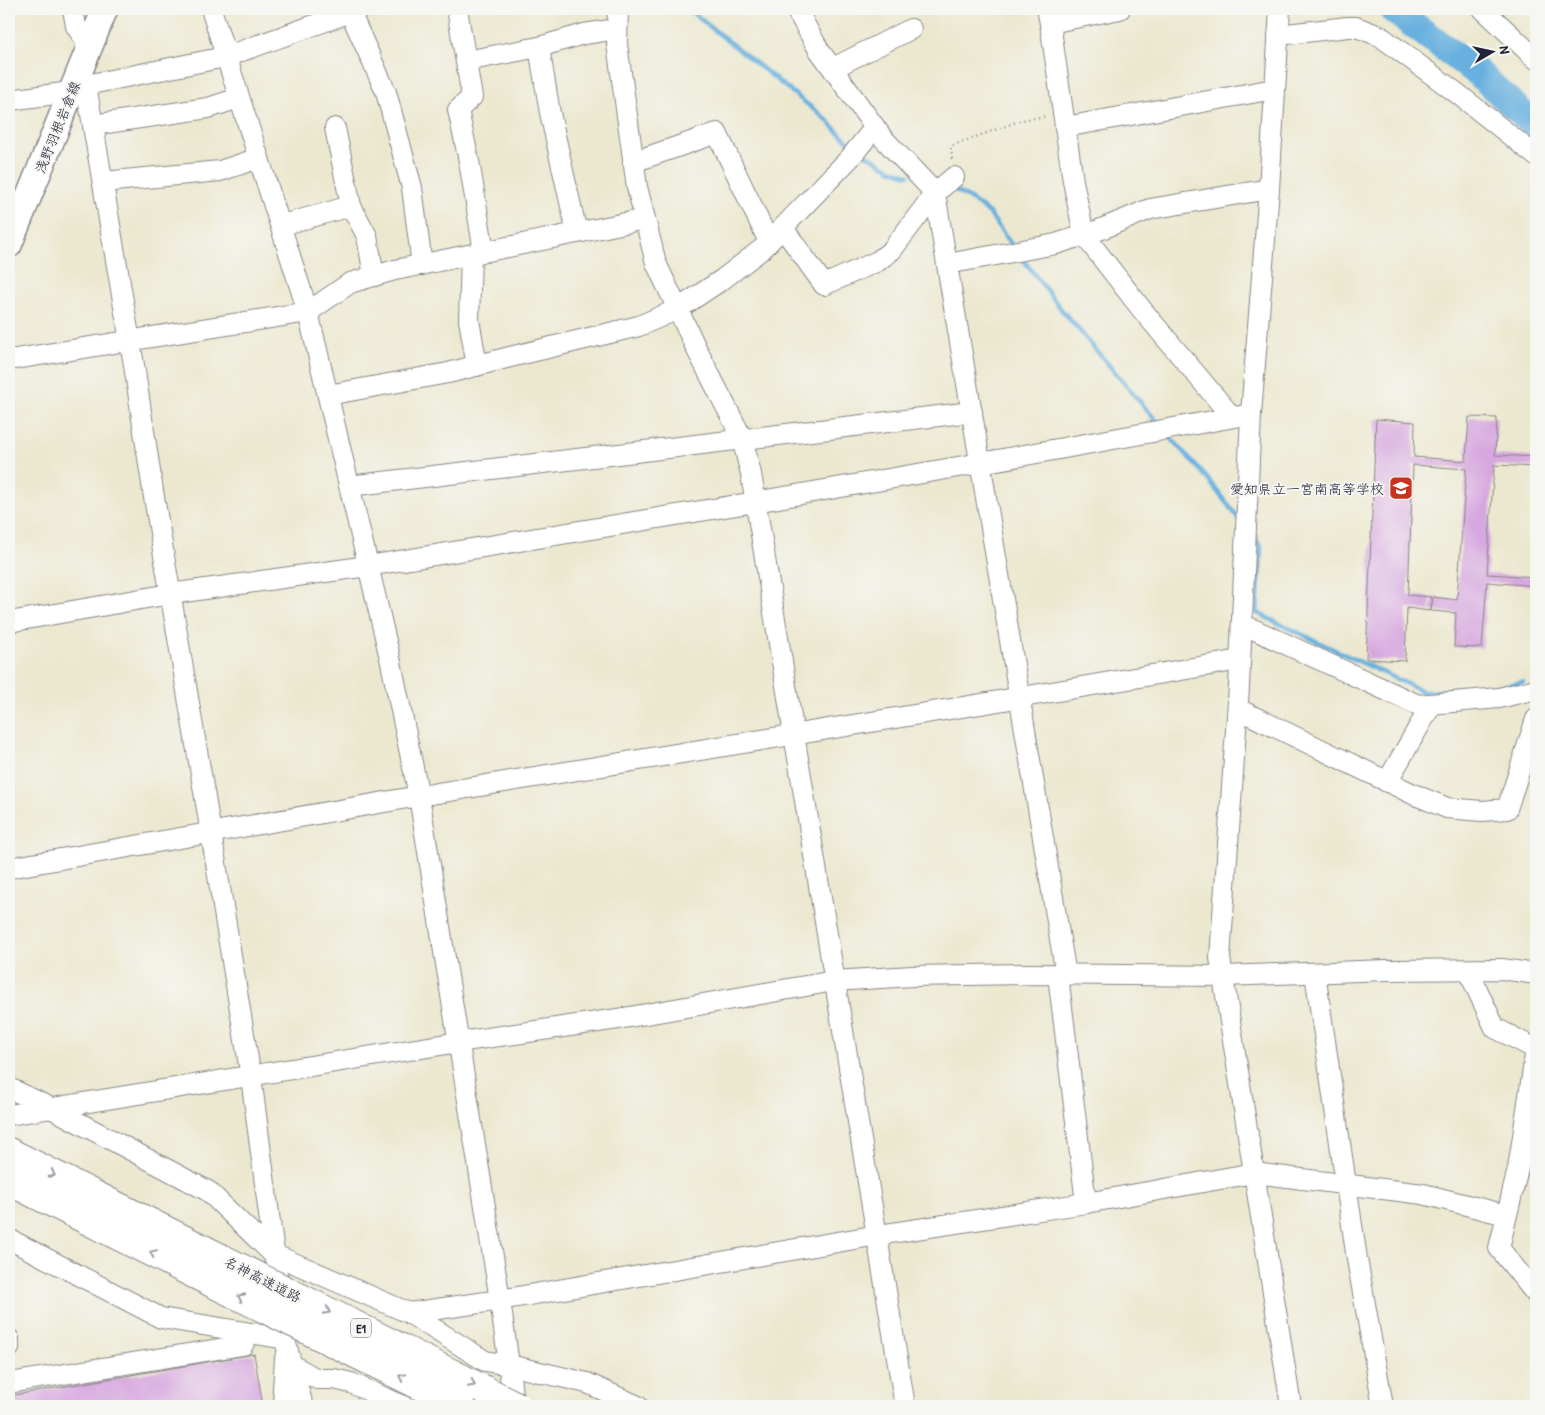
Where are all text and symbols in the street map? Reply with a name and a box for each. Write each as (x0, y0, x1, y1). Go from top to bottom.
north arrow (1468, 28, 1518, 78)
text: N (1495, 45, 1515, 56)
street label: 浅野羽根岩倉線 (30, 78, 84, 176)
school or university icon: 愛知県立一宮南高等学校 (1388, 475, 1414, 501)
place label: 愛知県立一宮南高等学校 (1230, 479, 1384, 498)
one-way arrow (47, 1168, 56, 1178)
one-way arrow (149, 1249, 158, 1259)
street label: 名神高速道路 (221, 1251, 305, 1307)
one-way arrow (237, 1293, 246, 1303)
one-way arrow (322, 1305, 331, 1315)
road number: E1 (351, 1319, 371, 1338)
one-way arrow (398, 1373, 407, 1383)
one-way arrow (467, 1378, 476, 1388)

